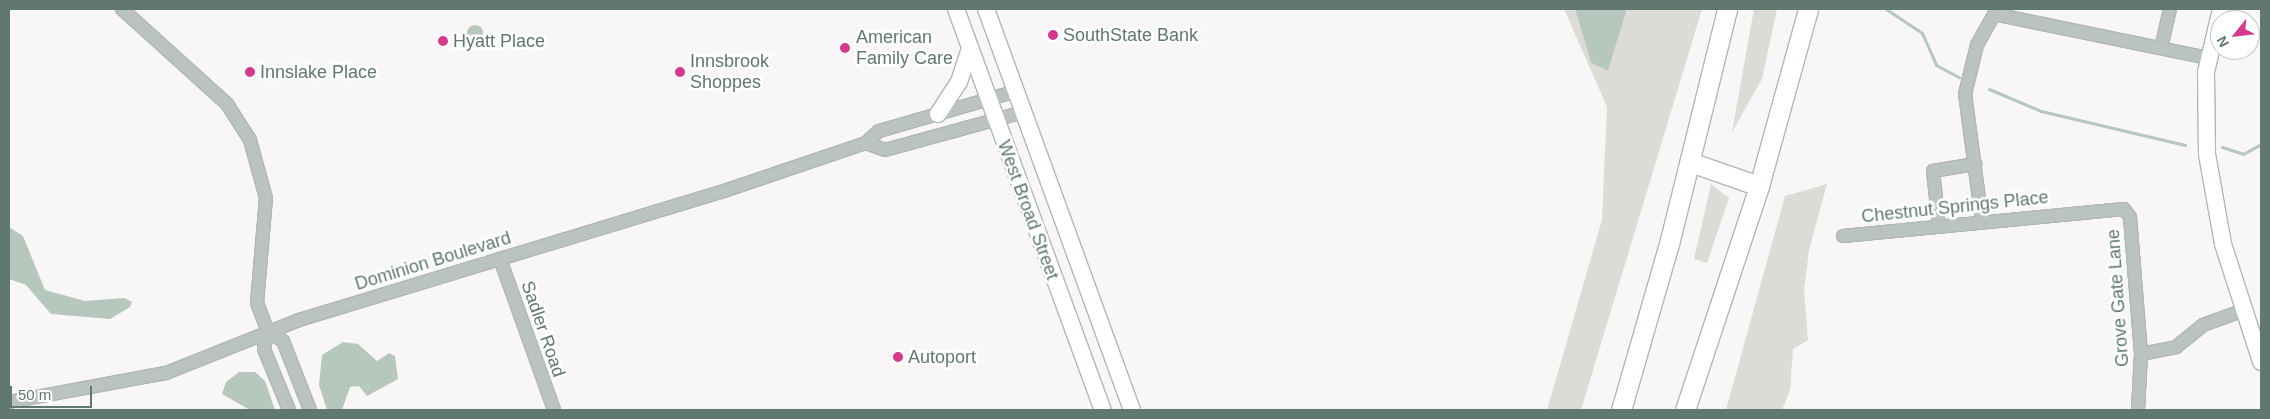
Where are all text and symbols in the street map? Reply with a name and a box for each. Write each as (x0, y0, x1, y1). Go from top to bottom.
north arrow (2210, 10, 2260, 60)
place label: SouthState Bank (1063, 24, 1198, 46)
place label: American Family Care (856, 27, 953, 70)
marker: SouthState Bank (1047, 29, 1059, 41)
place label: Hyatt Place (453, 30, 545, 52)
text: N (2213, 33, 2232, 50)
marker: Hyatt Place (437, 35, 449, 47)
marker: American Family Care (838, 41, 852, 55)
place label: Innsbrook Shoppes (690, 51, 769, 94)
place label: Innslake Place (260, 61, 377, 83)
marker: Innslake Place (244, 66, 256, 78)
marker: Innsbrook Shoppes (674, 66, 686, 78)
street label: West Broad Street (993, 137, 1063, 283)
street label: Chestnut Springs Place (1860, 186, 2050, 228)
street label: Dominion Boulevard (352, 227, 514, 295)
street label: Grove Gate Lane (2102, 228, 2134, 368)
street label: Sadler Road (516, 278, 570, 380)
place label: Autoport (908, 346, 976, 368)
marker: Autoport (892, 351, 904, 363)
scale bar (12, 376, 95, 408)
text: 50 m (18, 386, 51, 403)

